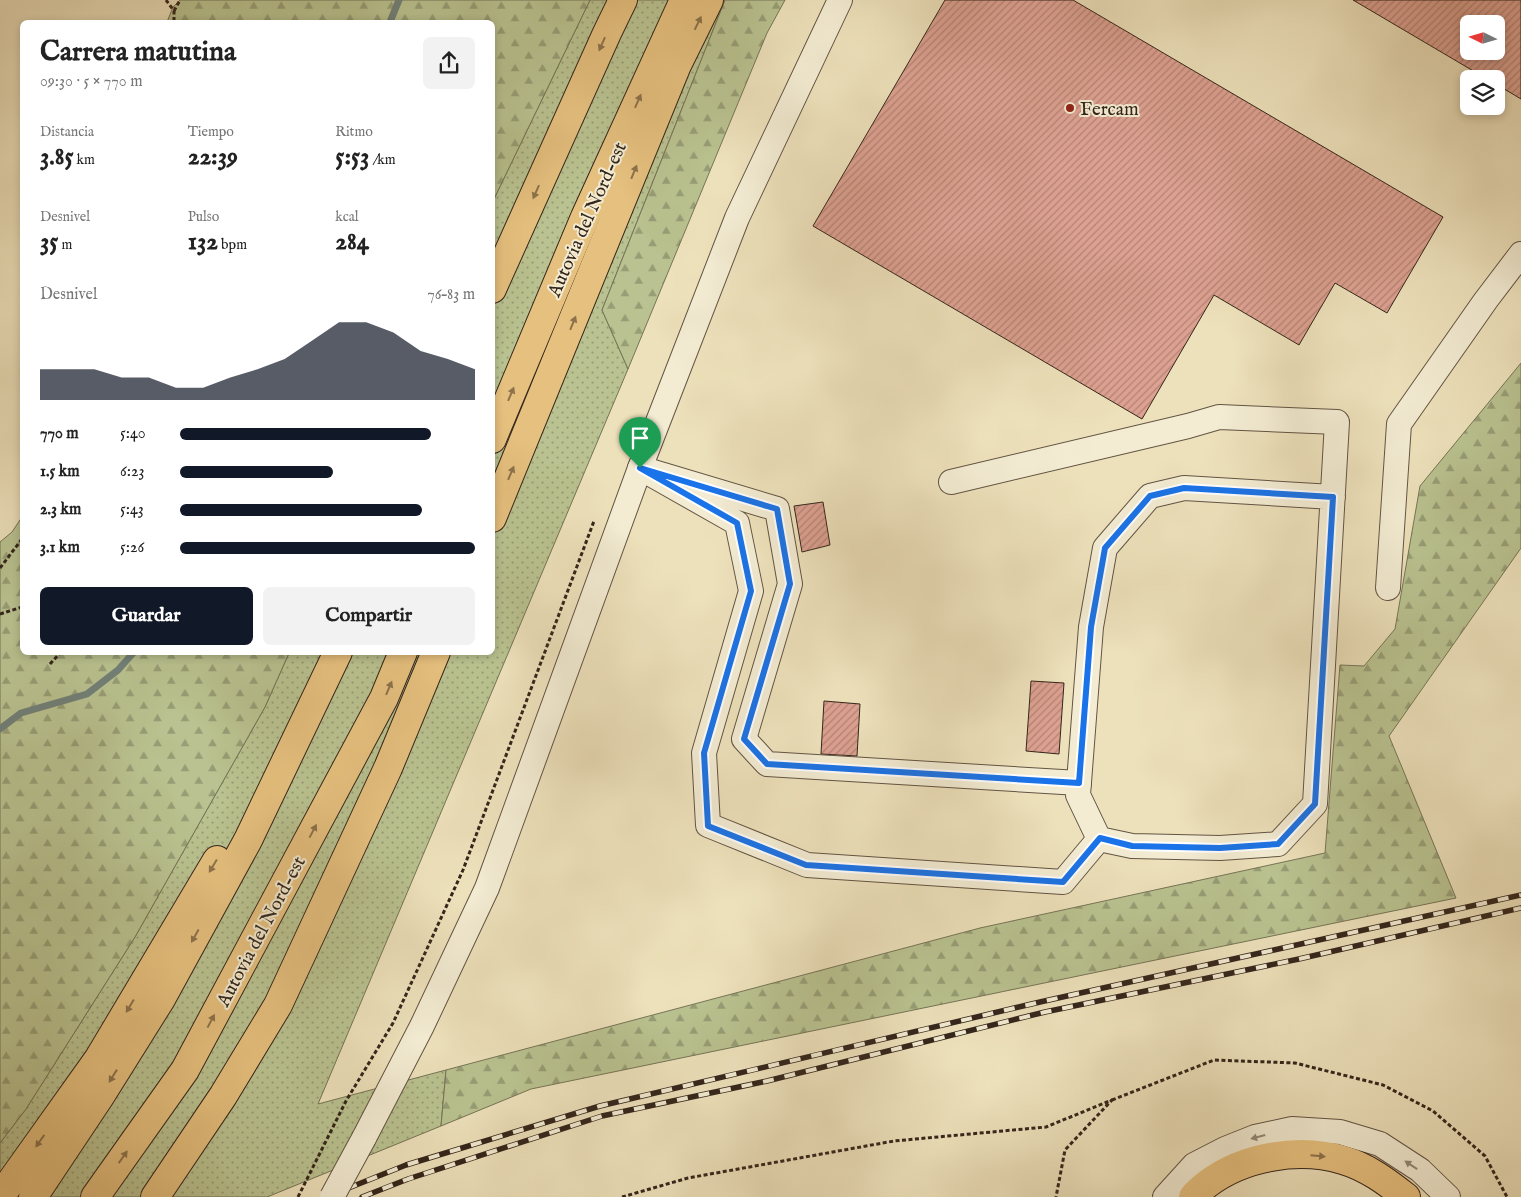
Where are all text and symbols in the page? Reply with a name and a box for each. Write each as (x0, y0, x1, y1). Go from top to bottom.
north arrow (1460, 15, 1505, 60)
map controls (1460, 15, 1505, 115)
one-way arrow (694, 16, 702, 30)
text: Carrera matutina (40, 35, 236, 70)
button: share (423, 37, 475, 89)
one-way arrow (597, 37, 605, 51)
button: layers (1460, 70, 1505, 115)
text: 09:30 · 5 × 770 m (40, 72, 143, 92)
one-way arrow (635, 94, 643, 108)
place label: Fercam (1080, 98, 1139, 122)
marker: Fercam (1064, 102, 1076, 114)
text: Distancia (40, 123, 94, 141)
text: Tiempo (188, 123, 234, 141)
text: Ritmo (335, 123, 373, 141)
street label: Autovia del Nord-est (542, 138, 633, 302)
text: 3.85 (40, 141, 74, 173)
text: 22:39 (188, 141, 238, 173)
text: 5:53 (335, 141, 369, 173)
text: km (74, 151, 95, 169)
text: /km (369, 151, 396, 169)
one-way arrow (630, 165, 638, 179)
one-way arrow (531, 185, 539, 199)
text: Desnivel (40, 208, 90, 226)
text: Pulso (188, 208, 219, 226)
text: kcal (335, 208, 359, 226)
text: 35 (40, 226, 58, 258)
text: 132 (188, 226, 218, 258)
text: 284 (335, 226, 369, 258)
text: m (58, 236, 72, 254)
text: bpm (218, 236, 247, 254)
text: Desnivel (40, 285, 97, 305)
text: 76–83 m (427, 285, 475, 305)
one-way arrow (570, 315, 577, 330)
one-way arrow (508, 387, 516, 401)
pin (619, 417, 661, 468)
text: 770 m (40, 424, 79, 444)
text: 5:40 (120, 424, 146, 444)
icon: arrive (626, 424, 654, 452)
text: 1.5 km (40, 462, 80, 482)
text: 6:23 (120, 462, 144, 482)
one-way arrow (508, 466, 516, 480)
text: 2.3 km (40, 500, 81, 520)
text: 5:43 (120, 500, 144, 520)
text: 3.1 km (40, 538, 80, 558)
text: 5:26 (120, 538, 144, 558)
button: Guardar (40, 587, 253, 645)
button: Compartir (263, 587, 475, 645)
one-way arrow (385, 681, 393, 695)
one-way arrow (309, 824, 317, 839)
street label: Autovia del Nord-est (211, 852, 312, 1012)
one-way arrow (209, 859, 218, 873)
one-way arrow (191, 929, 200, 943)
one-way arrow (125, 999, 134, 1012)
one-way arrow (207, 1014, 216, 1028)
one-way arrow (108, 1069, 117, 1082)
one-way arrow (1250, 1133, 1266, 1141)
one-way arrow (35, 1134, 45, 1148)
one-way arrow (118, 1151, 129, 1164)
one-way arrow (1310, 1152, 1326, 1160)
one-way arrow (1405, 1160, 1418, 1170)

